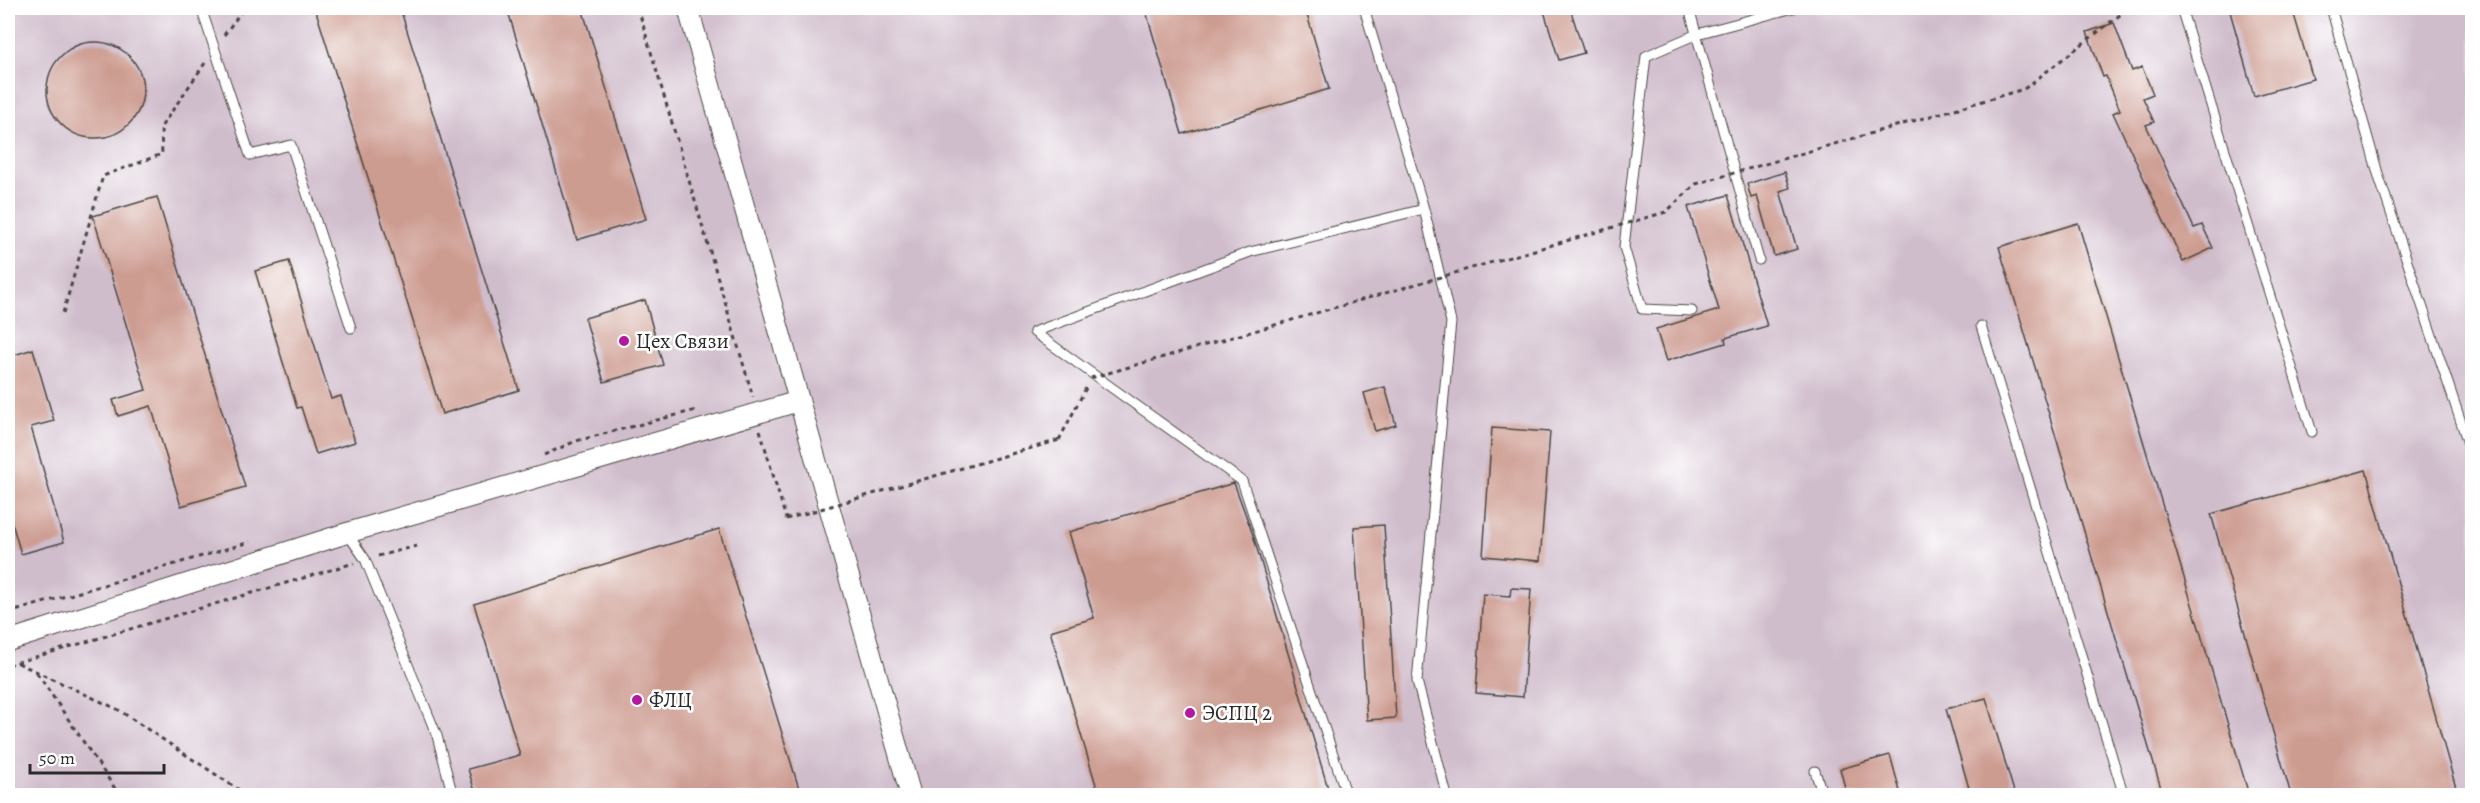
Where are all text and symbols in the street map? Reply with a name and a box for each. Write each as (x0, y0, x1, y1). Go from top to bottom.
place label: Цех Связи (636, 327, 729, 355)
marker: Цех Связи (617, 334, 631, 348)
place label: ФЛЦ (649, 686, 692, 714)
marker: ФЛЦ (630, 693, 644, 707)
place label: ЭСПЦ 2 (1202, 699, 1272, 727)
marker: ЭСПЦ 2 (1183, 706, 1197, 720)
scale bar (30, 737, 164, 775)
text: 50 m (39, 746, 75, 770)

